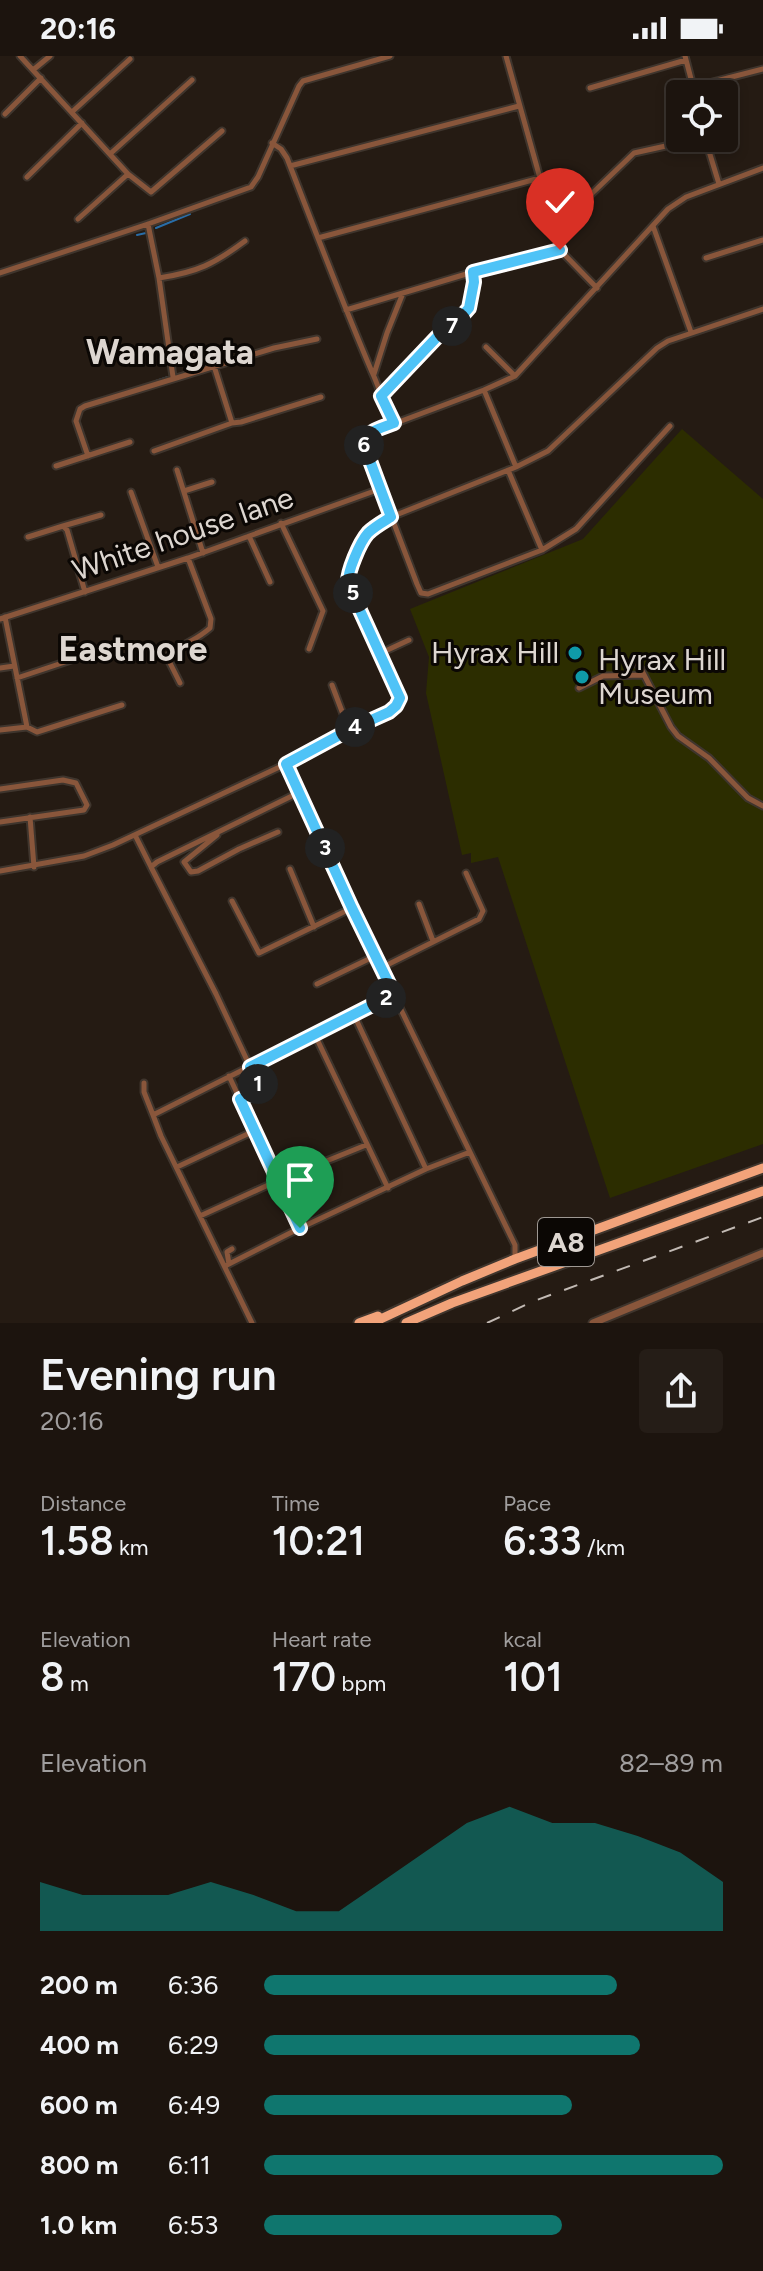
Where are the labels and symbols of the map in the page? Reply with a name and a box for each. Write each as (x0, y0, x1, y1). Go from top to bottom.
pin (526, 168, 594, 250)
pin: 7 (432, 306, 472, 346)
district label: Wamagata (86, 332, 254, 373)
pin: 6 (344, 425, 384, 465)
street label: White house lane (67, 478, 298, 589)
pin: 5 (333, 573, 373, 613)
district label: Eastmore (59, 629, 208, 670)
place label: Hyrax Hill (431, 634, 559, 671)
place label: Hyrax Hill Museum (598, 641, 726, 712)
marker: Hyrax Hill (566, 644, 584, 662)
marker: Hyrax Hill Museum (573, 668, 591, 686)
pin: 4 (335, 707, 375, 747)
pin: 3 (305, 828, 345, 868)
pin: 2 (366, 978, 406, 1018)
pin: 1 (238, 1064, 278, 1104)
pin (266, 1146, 334, 1228)
road number: A8 (538, 1218, 594, 1266)

